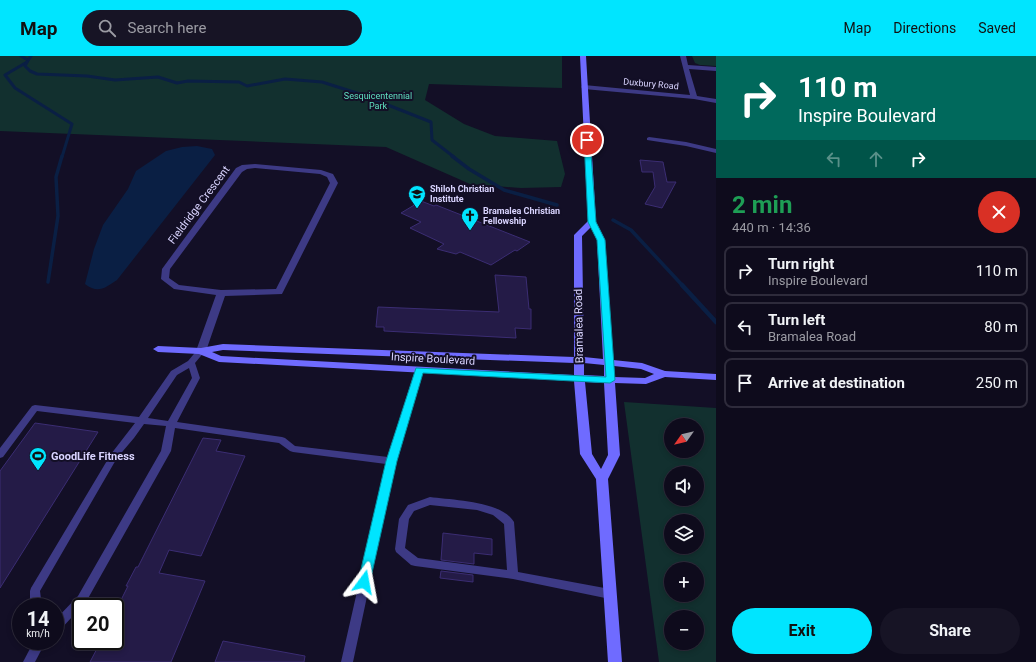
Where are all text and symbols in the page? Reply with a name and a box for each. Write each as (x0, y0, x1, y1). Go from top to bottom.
search box (82, 10, 362, 46)
text: Map (20, 17, 58, 40)
icon: search (96, 17, 118, 39)
text: Search here (128, 19, 206, 37)
text: Map (844, 20, 871, 36)
text: Directions (893, 20, 956, 36)
text: Saved (978, 20, 1016, 36)
text: 110 m (798, 71, 877, 104)
icon: right (732, 72, 784, 124)
street label: Duxbury Road (623, 77, 679, 91)
park label: Sesquicentennial Park (344, 91, 412, 111)
text: Inspire Boulevard (798, 105, 936, 126)
pin (570, 123, 604, 157)
icon: arrive (576, 129, 598, 151)
icon: left (823, 148, 845, 170)
icon: ahead (865, 148, 887, 170)
icon: right (907, 148, 929, 170)
street label: Fieldridge Crescent (165, 163, 233, 247)
school or university icon: Shiloh Christian Institute (407, 184, 427, 209)
place label: Shiloh Christian Institute (430, 184, 494, 204)
text: 2 min (732, 191, 792, 219)
button: close (978, 191, 1020, 233)
church icon: Bramalea Christian Fellowship (460, 206, 480, 231)
place label: Bramalea Christian Fellowship (483, 206, 560, 226)
text: 440 m · 14:36 (732, 220, 811, 235)
text: Turn right (768, 255, 834, 273)
icon: right (734, 260, 756, 282)
text: 110 m (976, 262, 1018, 280)
text: Inspire Boulevard (768, 273, 868, 288)
street label: Bramalea Road (572, 289, 586, 363)
text: Turn left (768, 311, 825, 329)
icon: left (734, 316, 756, 338)
text: 80 m (984, 318, 1018, 336)
text: Bramalea Road (768, 329, 856, 344)
street label: Inspire Boulevard (390, 350, 476, 368)
icon: arrive (734, 372, 756, 394)
text: Arrive at destination (768, 374, 905, 392)
text: 250 m (976, 374, 1018, 392)
north arrow (664, 418, 704, 458)
map controls (664, 418, 704, 650)
sports icon: GoodLife Fitness (28, 446, 48, 471)
place label: GoodLife Fitness (51, 450, 135, 463)
button: sound (664, 466, 704, 506)
button: layers (664, 514, 704, 554)
position arrow (343, 561, 385, 603)
button: + (664, 562, 704, 602)
speed limit sign: 20 (72, 598, 124, 650)
text: 14 (27, 607, 49, 631)
button: Exit (732, 608, 872, 654)
button: Share (880, 608, 1020, 654)
button: − (664, 610, 704, 650)
text: km/h (26, 628, 50, 639)

